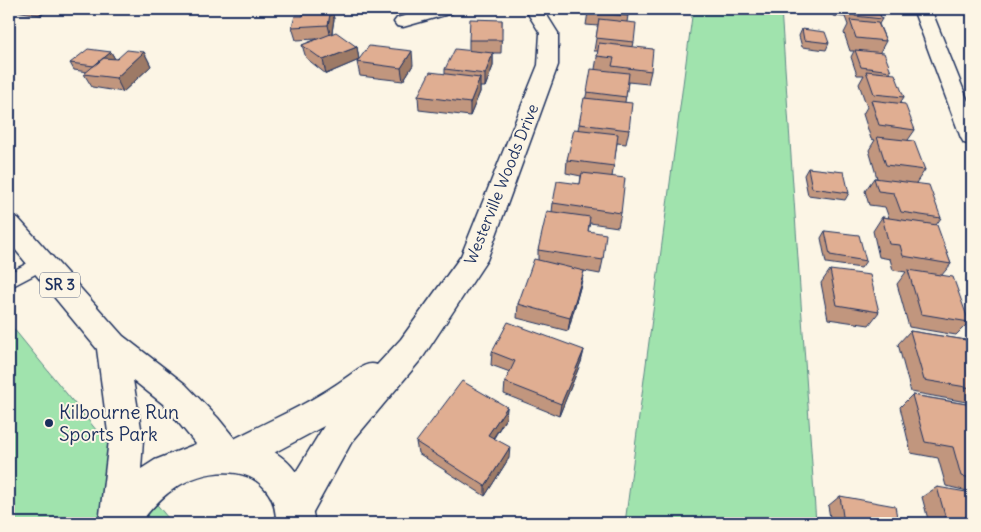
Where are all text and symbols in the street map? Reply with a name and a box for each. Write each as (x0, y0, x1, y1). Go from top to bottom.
street label: Westerville Woods Drive (460, 101, 542, 267)
road number: SR 3 (40, 272, 80, 298)
place label: Kilbourne Run Sports Park (59, 400, 179, 446)
marker: Kilbourne Run Sports Park (43, 417, 55, 429)

